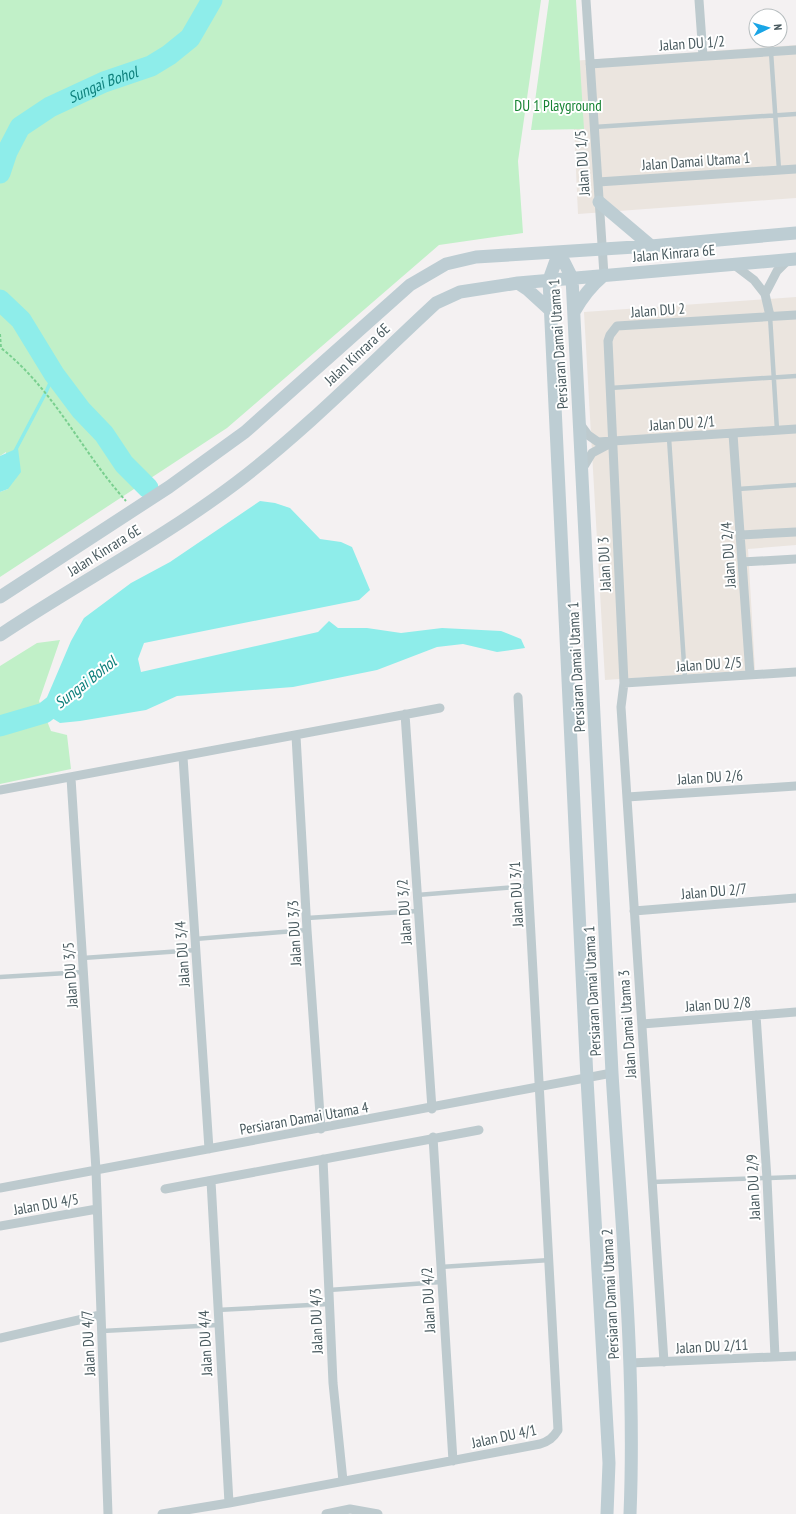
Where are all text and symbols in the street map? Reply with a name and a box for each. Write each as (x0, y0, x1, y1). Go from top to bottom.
north arrow (748, 8, 788, 48)
text: N (771, 24, 785, 31)
street label: Jalan DU 1/2 (658, 31, 725, 55)
water label: Sungai Bohol (65, 61, 141, 107)
park label: DU 1 Playground (514, 96, 602, 115)
street label: Jalan DU 1/5 (570, 130, 594, 197)
street label: Jalan Damai Utama 1 (640, 148, 751, 174)
street label: Jalan Kinrara 6E (631, 240, 716, 266)
street label: Persiaran Damai Utama 1 (544, 278, 572, 410)
street label: Jalan DU 2 (629, 299, 686, 321)
street label: Jalan Kinrara 6E (320, 319, 394, 390)
street label: Jalan DU 2/1 (648, 411, 715, 435)
street label: Jalan Kinrara 6E (63, 520, 144, 580)
street label: Jalan DU 2/4 (716, 521, 740, 589)
street label: Jalan DU 3 (593, 536, 615, 593)
street label: Persiaran Damai Utama 1 (563, 601, 589, 733)
water label: Sungai Bohol (50, 651, 121, 712)
street label: Jalan DU 2/5 (675, 652, 742, 676)
street label: Jalan DU 2/6 (676, 765, 744, 789)
street label: Jalan DU 3/1 (505, 861, 527, 928)
street label: Jalan DU 3/2 (392, 879, 416, 946)
street label: Jalan DU 2/7 (679, 879, 748, 903)
street label: Jalan DU 3/3 (283, 900, 305, 967)
street label: Jalan DU 3/4 (170, 920, 194, 988)
street label: Persiaran Damai Utama 1 (579, 925, 605, 1057)
street label: Jalan DU 3/5 (58, 942, 82, 1009)
street label: Jalan Damai Utama 3 (614, 969, 640, 1080)
street label: Jalan DU 2/8 (684, 992, 751, 1016)
street label: Persiaran Damai Utama 4 (238, 1097, 370, 1139)
street label: Jalan DU 2/9 (742, 1154, 764, 1221)
street label: Jalan DU 4/5 (11, 1189, 80, 1219)
street label: Persiaran Damai Utama 2 (597, 1228, 623, 1360)
street label: Jalan DU 4/2 (417, 1267, 439, 1334)
street label: Jalan DU 4/3 (305, 1288, 327, 1355)
street label: Jalan DU 4/4 (194, 1309, 216, 1377)
street label: Jalan DU 4/7 (77, 1310, 99, 1377)
street label: Jalan DU 2/11 (674, 1335, 749, 1357)
street label: Jalan DU 4/1 (469, 1420, 538, 1452)

